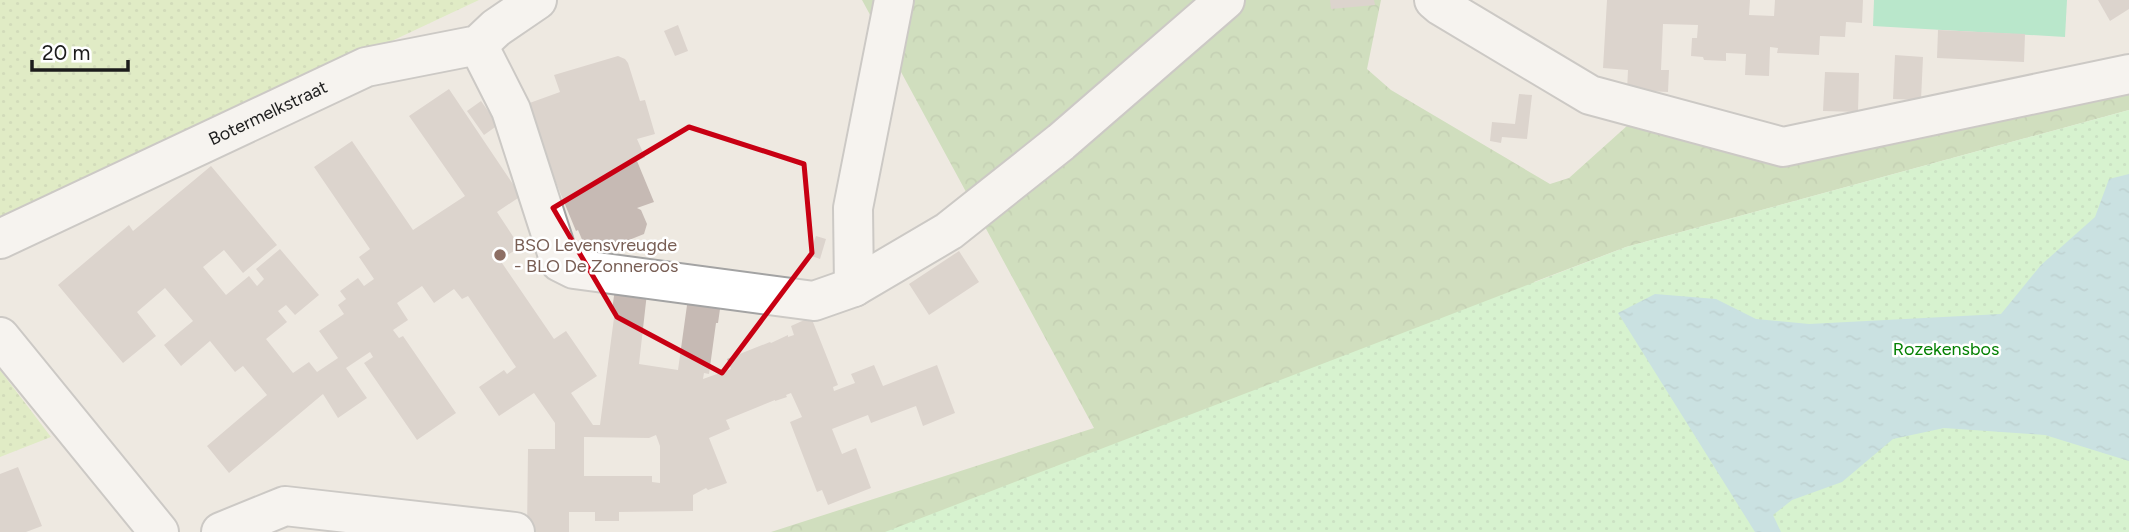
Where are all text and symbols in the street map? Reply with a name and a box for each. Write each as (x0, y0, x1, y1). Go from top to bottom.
scale bar (32, 28, 128, 72)
text: 20 m (42, 40, 90, 65)
street label: Botermelkstraat (205, 76, 331, 150)
place label: BSO Levensvreugde - BLO De Zonneroos (514, 234, 678, 277)
marker: BSO Levensvreugde - BLO De Zonneroos (492, 247, 508, 263)
park label: Rozekensbos (1893, 338, 1999, 360)

